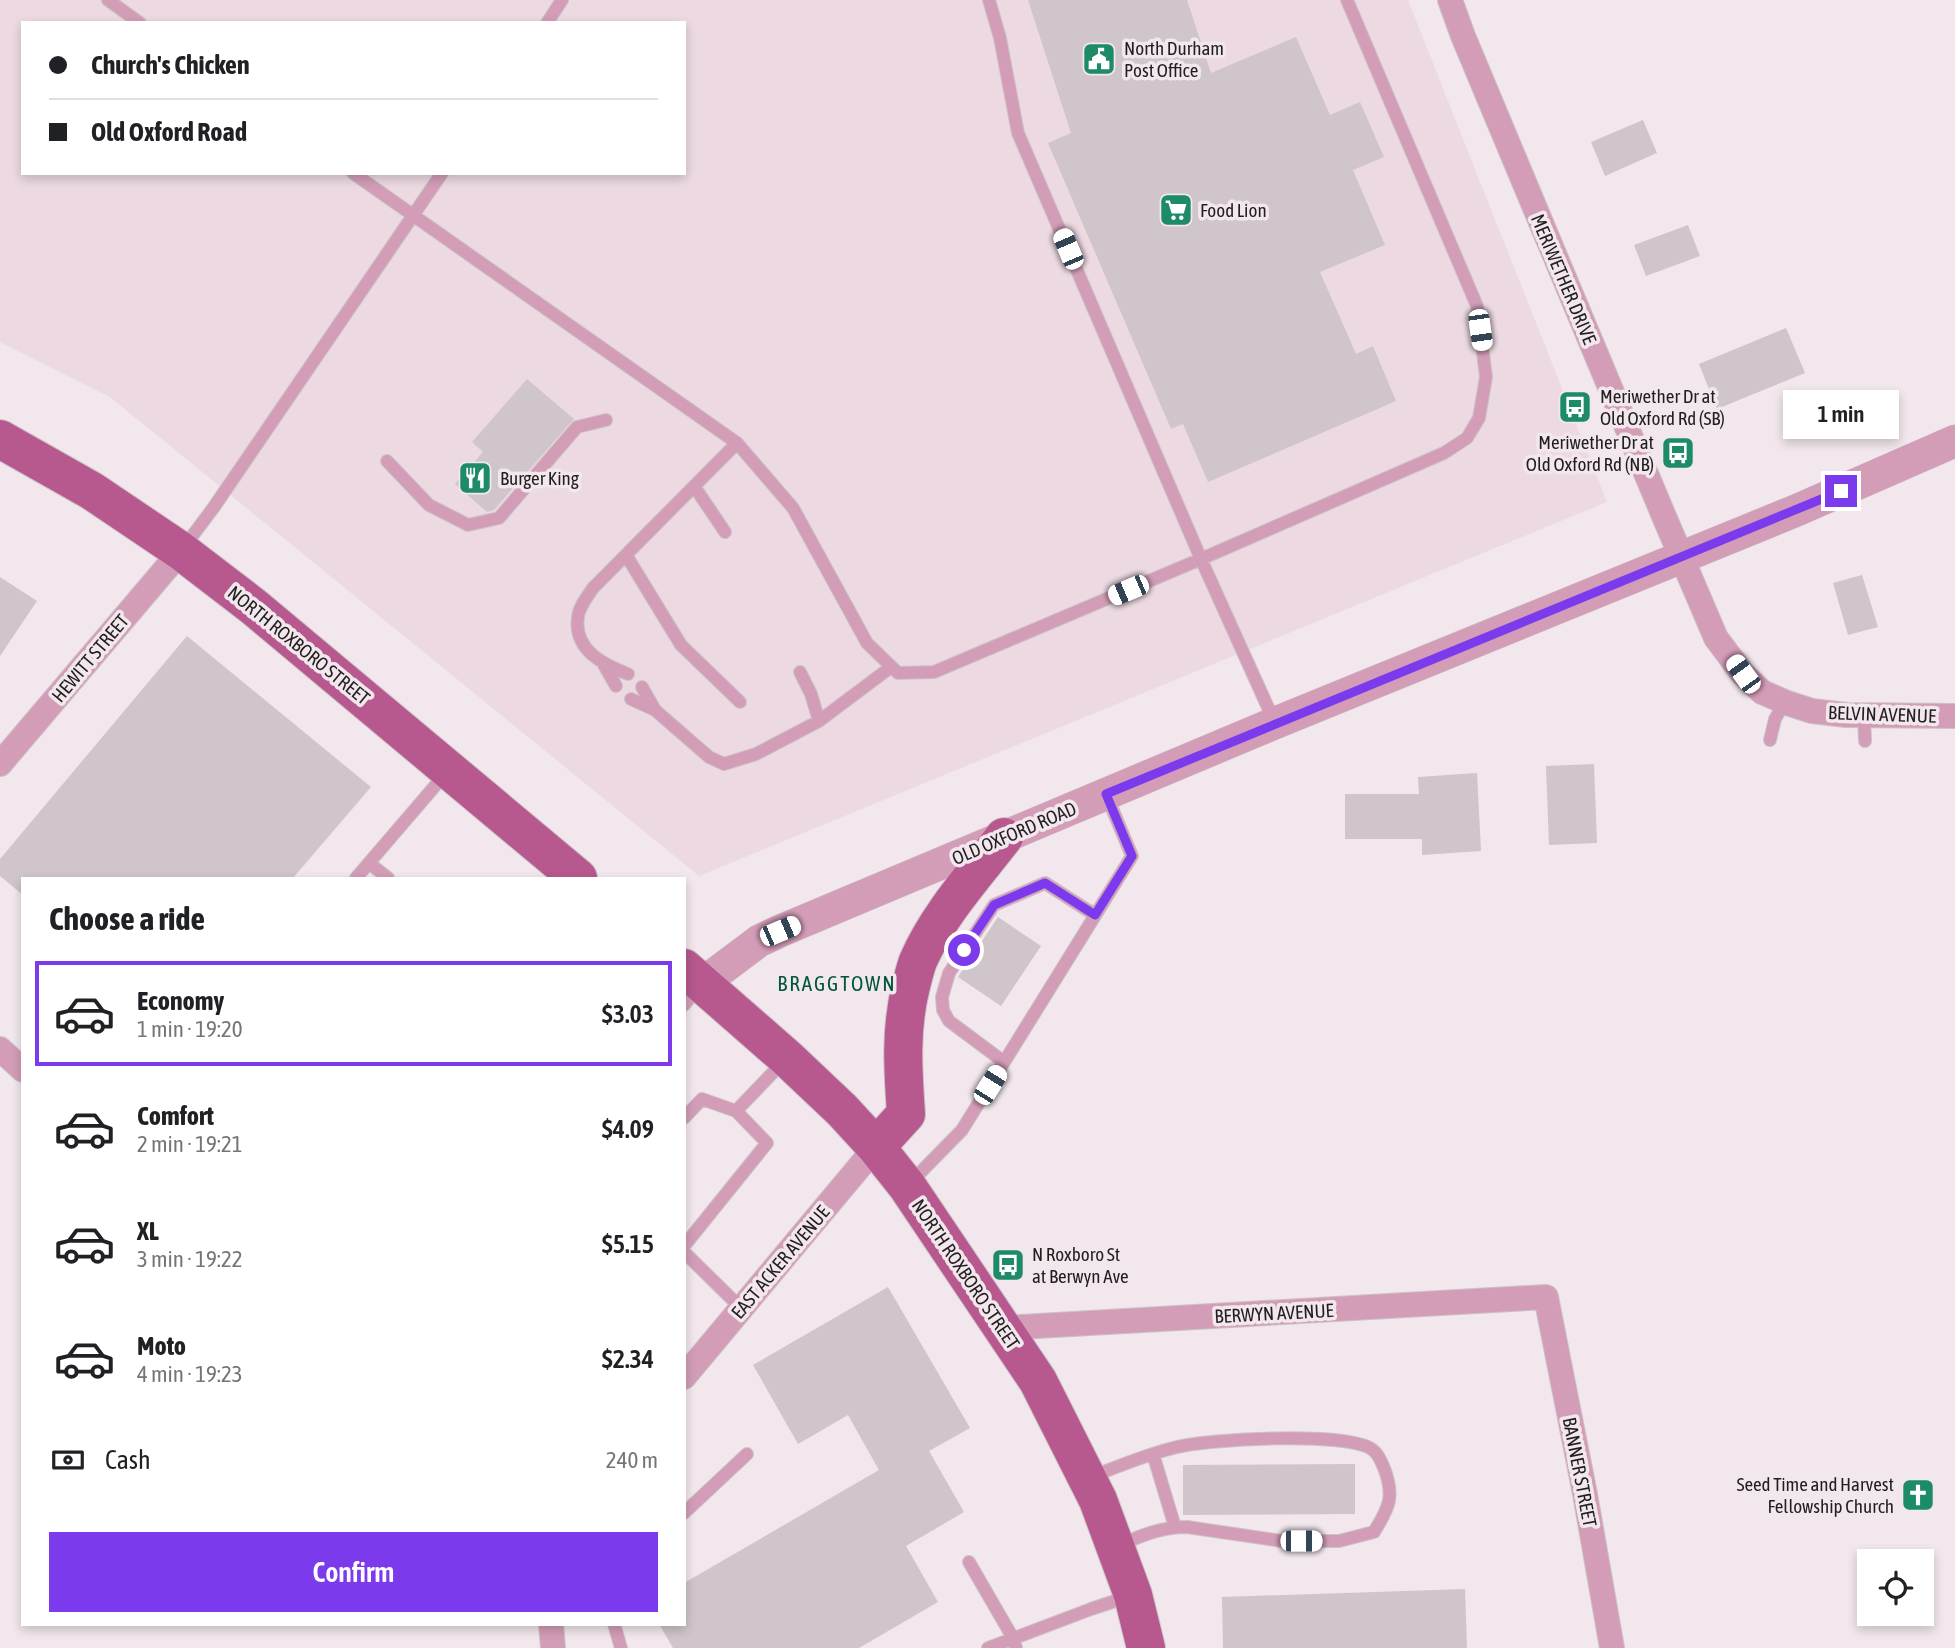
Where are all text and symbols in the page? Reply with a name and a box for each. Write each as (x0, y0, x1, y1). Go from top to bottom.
place label: North Durham Post Office (1124, 37, 1224, 81)
public building icon: North Durham Post Office (1080, 40, 1118, 78)
text: Church's Chicken (91, 50, 250, 80)
text: Old Oxford Road (91, 117, 247, 147)
supermarket icon: Food Lion (1157, 191, 1195, 229)
place label: Food Lion (1200, 199, 1267, 221)
street label: MERIWETHER DRIVE (1527, 211, 1601, 347)
car (1051, 226, 1086, 272)
car (1467, 308, 1494, 352)
place label: Meriwether Dr at Old Oxford Rd (SB) (1600, 385, 1725, 429)
bus stop icon: Meriwether Dr at Old Oxford Rd (SB) (1556, 388, 1594, 426)
callout: 1 min (1783, 390, 1899, 438)
text: 1 min (1818, 401, 1864, 427)
place label: Meriwether Dr at Old Oxford Rd (NB) (1526, 431, 1654, 475)
bus stop icon: Meriwether Dr at Old Oxford Rd (NB) (1659, 434, 1697, 472)
restaurant icon: Burger King (456, 459, 494, 497)
place label: Burger King (500, 467, 580, 489)
route end (1825, 475, 1857, 507)
car (1105, 572, 1152, 608)
street label: NORTH ROXBORO STREET (224, 581, 375, 709)
street label: HEWITT STREET (47, 609, 133, 706)
car (1723, 651, 1764, 697)
street label: BELVIN AVENUE (1828, 701, 1936, 727)
street label: OLD OXFORD ROAD (949, 797, 1079, 869)
text: Choose a ride (49, 900, 205, 937)
car (757, 913, 804, 949)
route start (948, 934, 980, 966)
district label: BRAGGTOWN (777, 971, 897, 995)
icon: car (53, 982, 116, 1045)
text: Economy (137, 986, 224, 1016)
text: $3.03 (602, 999, 654, 1029)
text: 1 min · 19:20 (137, 1016, 243, 1042)
car (970, 1062, 1011, 1108)
icon: car (53, 1097, 116, 1160)
text: Comfort (137, 1101, 214, 1131)
text: $4.09 (602, 1114, 654, 1144)
text: 2 min · 19:21 (137, 1131, 243, 1157)
street label: NORTH ROXBORO STREET (908, 1195, 1025, 1354)
street label: EAST ACKER AVENUE (726, 1201, 834, 1323)
icon: car (53, 1212, 116, 1275)
text: XL (137, 1216, 159, 1246)
text: $5.15 (602, 1229, 654, 1259)
place label: N Roxboro St at Berwyn Ave (1032, 1243, 1129, 1287)
text: 3 min · 19:22 (137, 1246, 243, 1272)
bus stop icon: N Roxboro St at Berwyn Ave (989, 1246, 1027, 1284)
street label: BERWYN AVENUE (1214, 1299, 1334, 1327)
icon: car (53, 1327, 116, 1390)
text: Moto (137, 1331, 186, 1361)
text: $2.34 (602, 1344, 654, 1374)
text: 4 min · 19:23 (137, 1361, 243, 1387)
street label: BANNER STREET (1559, 1415, 1602, 1529)
icon: cash (49, 1441, 87, 1479)
text: Cash (105, 1445, 151, 1475)
text: 240 m (606, 1447, 658, 1473)
place label: Seed Time and Harvest Fellowship Church (1737, 1473, 1894, 1517)
church icon: Seed Time and Harvest Fellowship Church (1899, 1476, 1937, 1514)
car (1281, 1531, 1323, 1552)
button: Confirm (49, 1532, 658, 1612)
map controls (1857, 1549, 1934, 1626)
button: locate (1857, 1549, 1934, 1626)

